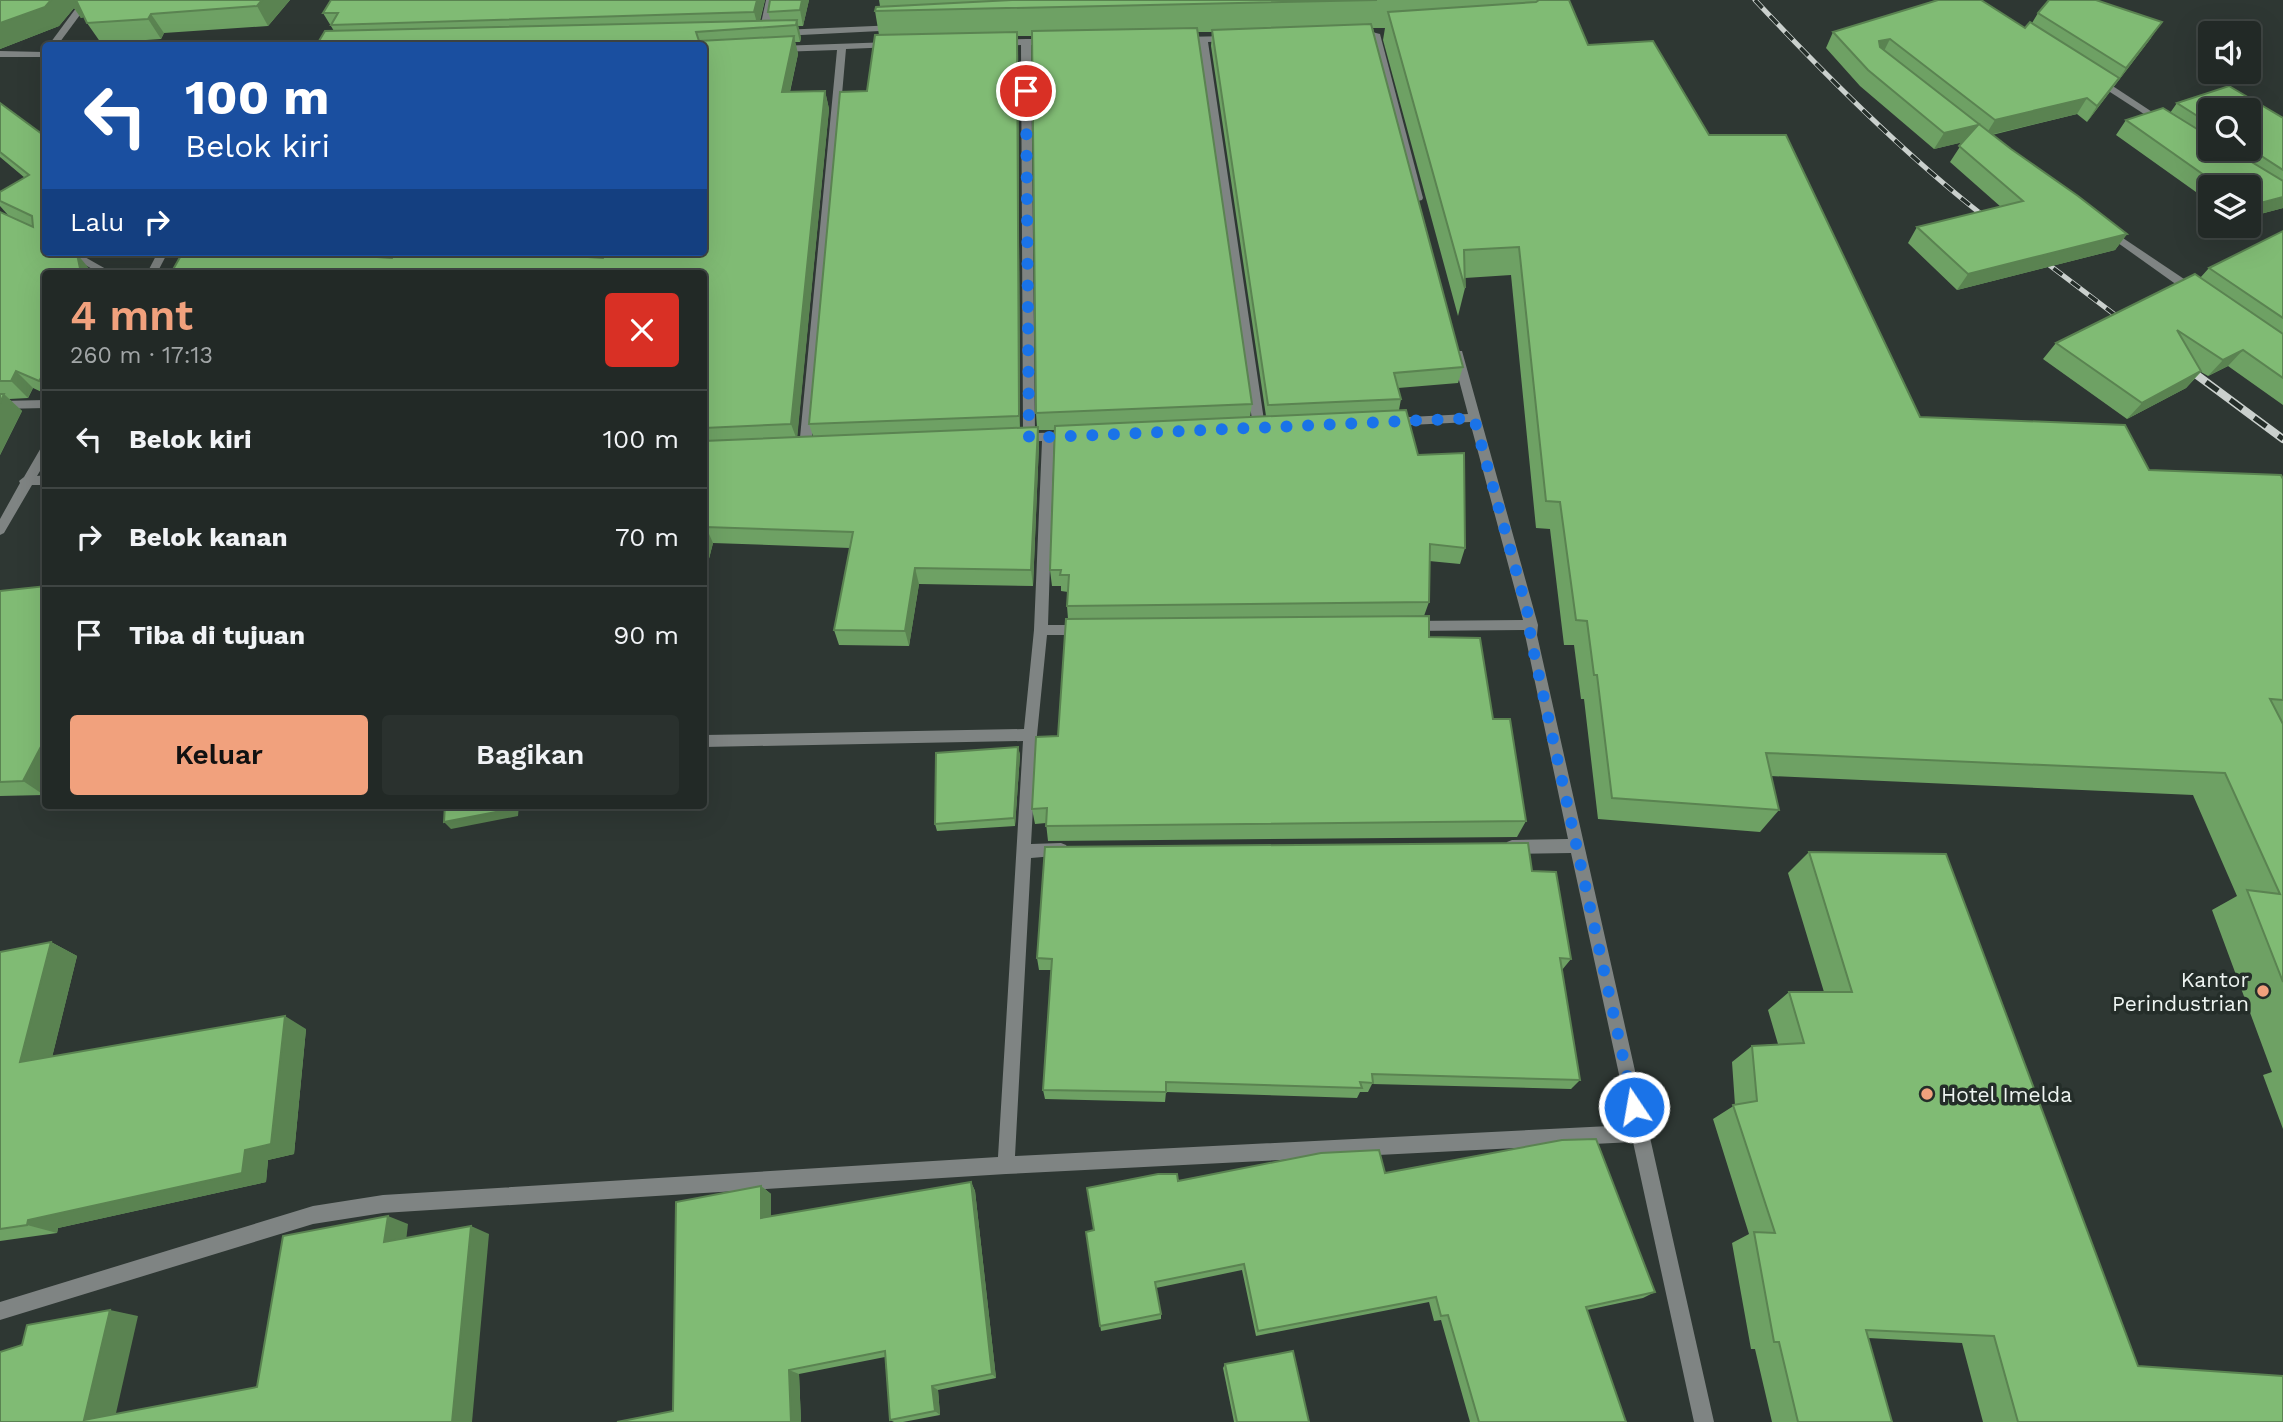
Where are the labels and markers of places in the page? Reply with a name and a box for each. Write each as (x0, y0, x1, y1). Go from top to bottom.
pin (996, 61, 1056, 121)
place label: Kantor Perindustrian (2112, 967, 2249, 1016)
marker: Kantor Perindustrian (2255, 983, 2271, 999)
place label: Hotel Imelda (1941, 1082, 2072, 1107)
marker: Hotel Imelda (1919, 1086, 1935, 1102)

